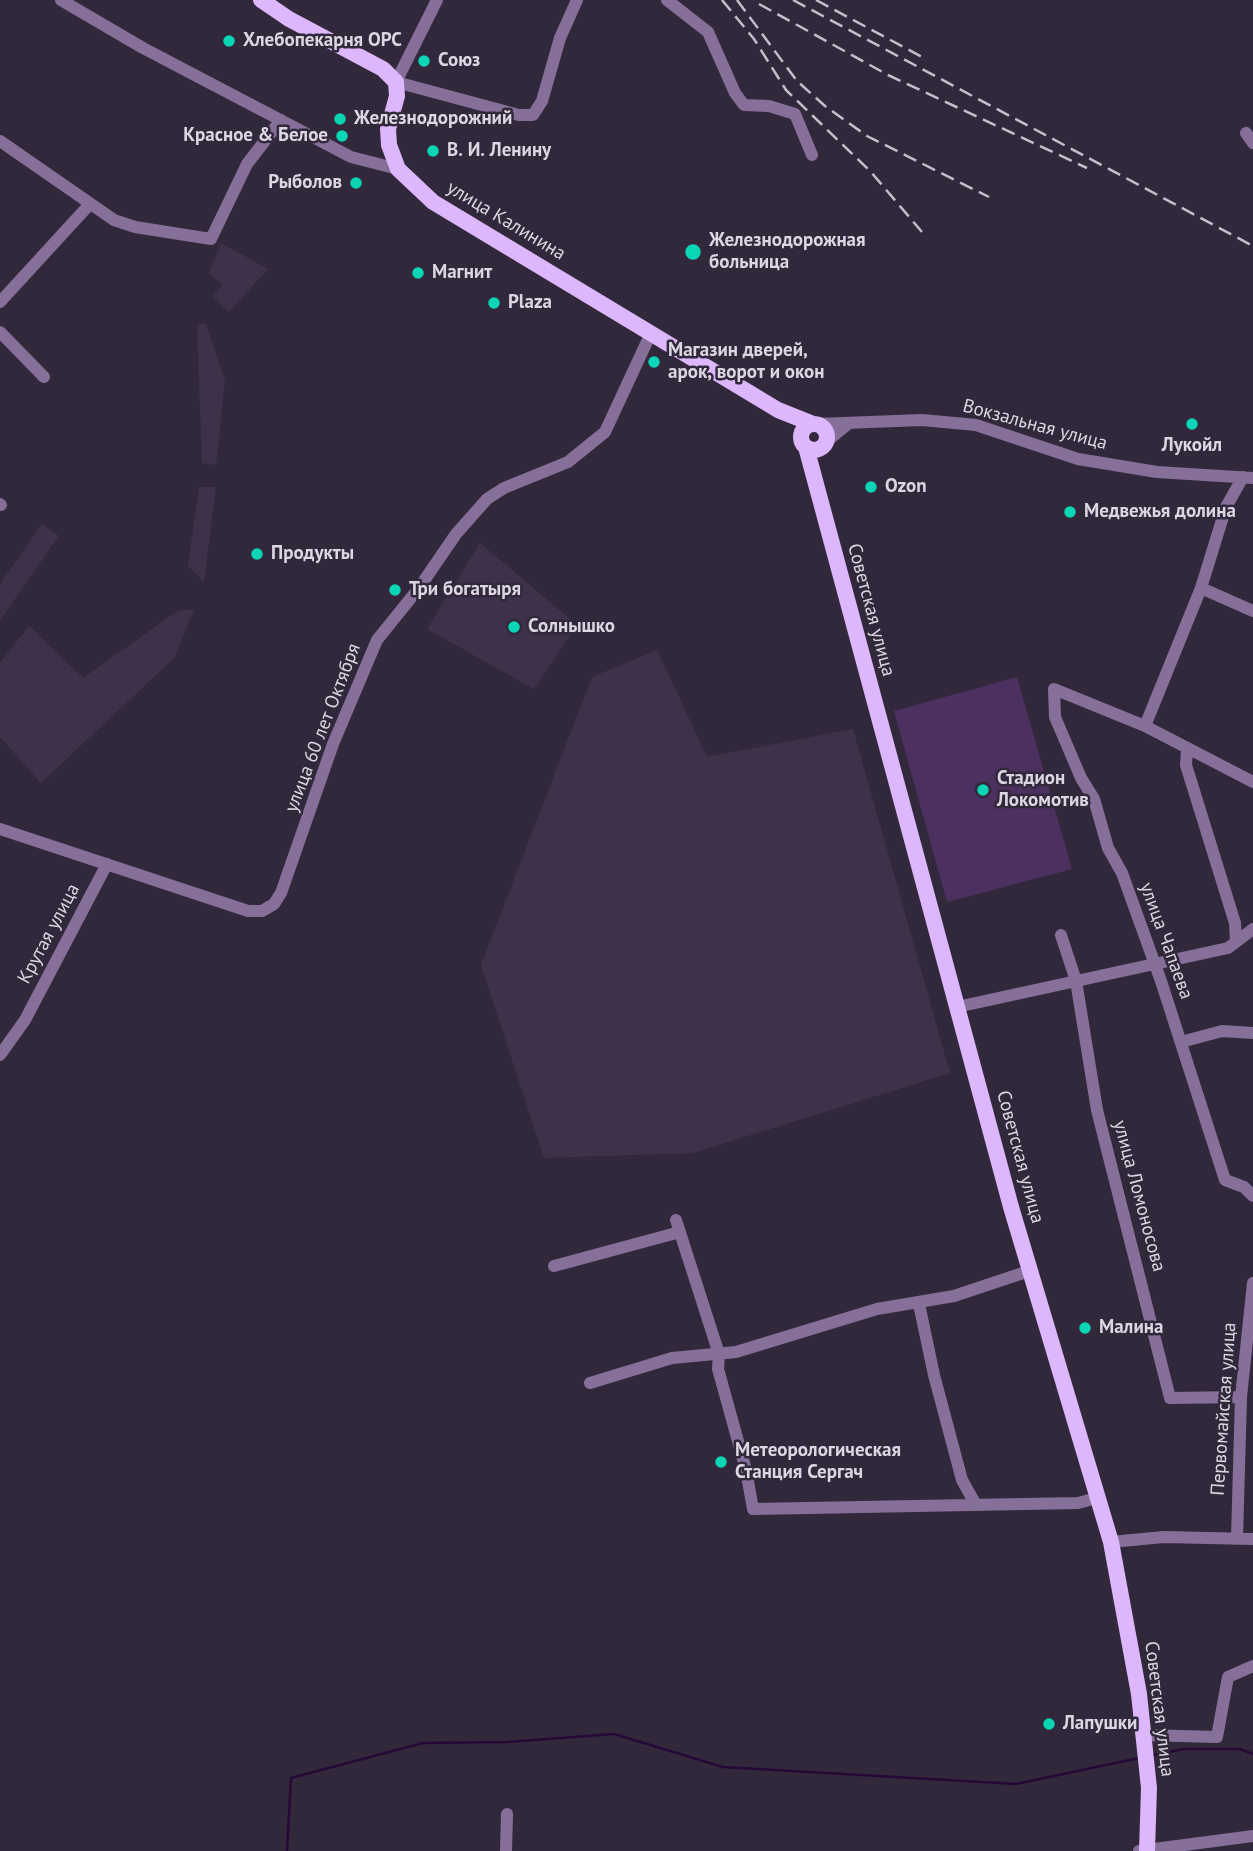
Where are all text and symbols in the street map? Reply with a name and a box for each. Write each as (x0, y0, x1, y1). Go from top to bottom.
place label: Хлебопекарня ОРС (243, 30, 402, 52)
marker: Хлебопекарня ОРС (221, 33, 237, 49)
place label: Союз (438, 50, 480, 72)
marker: Союз (416, 53, 432, 69)
place label: Железнодорожний (354, 108, 512, 130)
marker: Железнодорожний (332, 111, 348, 127)
place label: Красное & Белое (183, 125, 328, 147)
marker: Красное & Белое (334, 128, 350, 144)
place label: В. И. Ленину (447, 140, 551, 162)
marker: В. И. Ленину (425, 143, 441, 159)
place label: Рыболов (268, 172, 342, 194)
marker: Рыболов (348, 175, 364, 191)
street label: улица Калинина (442, 177, 570, 265)
place label: Железнодорожная больница (709, 230, 866, 274)
marker: Железнодорожная больница (683, 242, 703, 262)
place label: Магнит (432, 262, 492, 284)
marker: Магнит (410, 265, 426, 281)
place label: Plaza (508, 292, 552, 314)
marker: Plaza (486, 295, 502, 311)
place label: Магазин дверей, арок, ворот и окон (668, 340, 824, 384)
marker: Магазин дверей, арок, ворот и окон (646, 354, 662, 370)
street label: Вокзальная улица (960, 395, 1110, 455)
marker: Лукойл (1184, 416, 1200, 432)
place label: Лукойл (1162, 435, 1222, 457)
place label: Ozon (885, 476, 927, 498)
marker: Ozon (863, 479, 879, 495)
place label: Медвежья долина (1084, 501, 1236, 523)
marker: Медвежья долина (1062, 504, 1078, 520)
street label: Советская улица (842, 541, 900, 679)
place label: Продукты (271, 543, 354, 565)
marker: Продукты (249, 546, 265, 562)
place label: Три богатыря (409, 579, 521, 601)
marker: Три богатыря (387, 582, 403, 598)
place label: Солнышко (528, 616, 615, 638)
marker: Солнышко (506, 619, 522, 635)
street label: улица 60 лет Октября (280, 640, 366, 816)
place label: Стадион Локомотив (997, 768, 1089, 812)
marker: Стадион Локомотив (975, 782, 991, 798)
street label: Крутая улица (13, 880, 85, 988)
street label: улица Чапаева (1134, 880, 1198, 1002)
street label: Советская улица (991, 1088, 1049, 1226)
street label: улица Ломоносова (1108, 1118, 1170, 1274)
place label: Малина (1099, 1317, 1163, 1339)
marker: Малина (1077, 1320, 1093, 1336)
street label: Первомайская улица (1207, 1322, 1241, 1496)
place label: Метеорологическая Станция Сергач (735, 1440, 901, 1484)
marker: Метеорологическая Станция Сергач (713, 1454, 729, 1470)
street label: Советская улица (1139, 1640, 1179, 1778)
place label: Лапушки (1063, 1713, 1137, 1735)
marker: Лапушки (1041, 1716, 1057, 1732)

